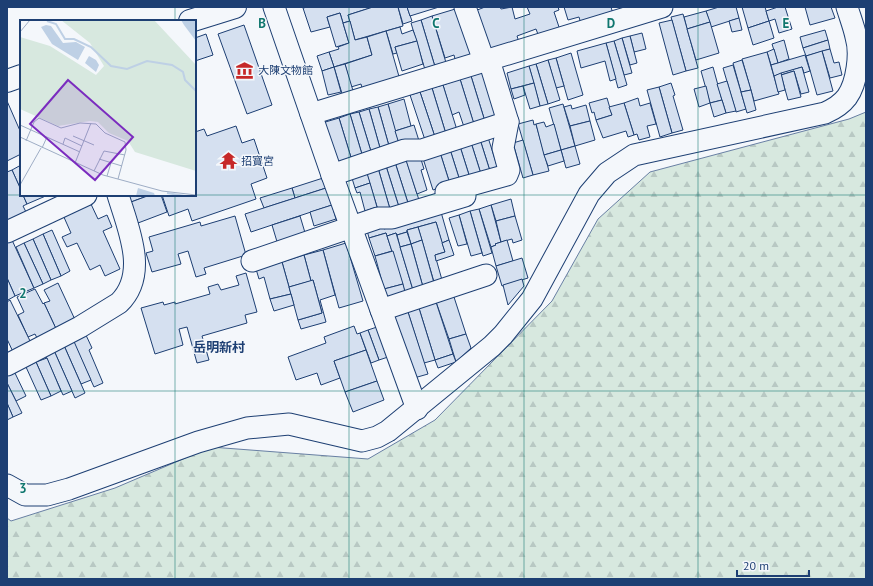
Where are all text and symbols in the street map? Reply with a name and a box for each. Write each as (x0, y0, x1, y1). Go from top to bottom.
text: B (258, 15, 266, 32)
text: C (432, 15, 440, 32)
text: D (607, 15, 615, 32)
text: E (783, 15, 790, 32)
inset map (20, 20, 196, 196)
museum icon: 大陳文物館 (235, 60, 255, 80)
place label: 大陳文物館 (258, 63, 313, 77)
temple icon: 招寶宮 (218, 151, 238, 171)
place label: 招寶宮 (241, 154, 274, 168)
text: 2 (19, 285, 27, 302)
district label: 岳明新村 (193, 339, 245, 356)
text: 3 (19, 480, 27, 497)
scale bar (737, 552, 809, 578)
text: 20 m (743, 558, 769, 573)

